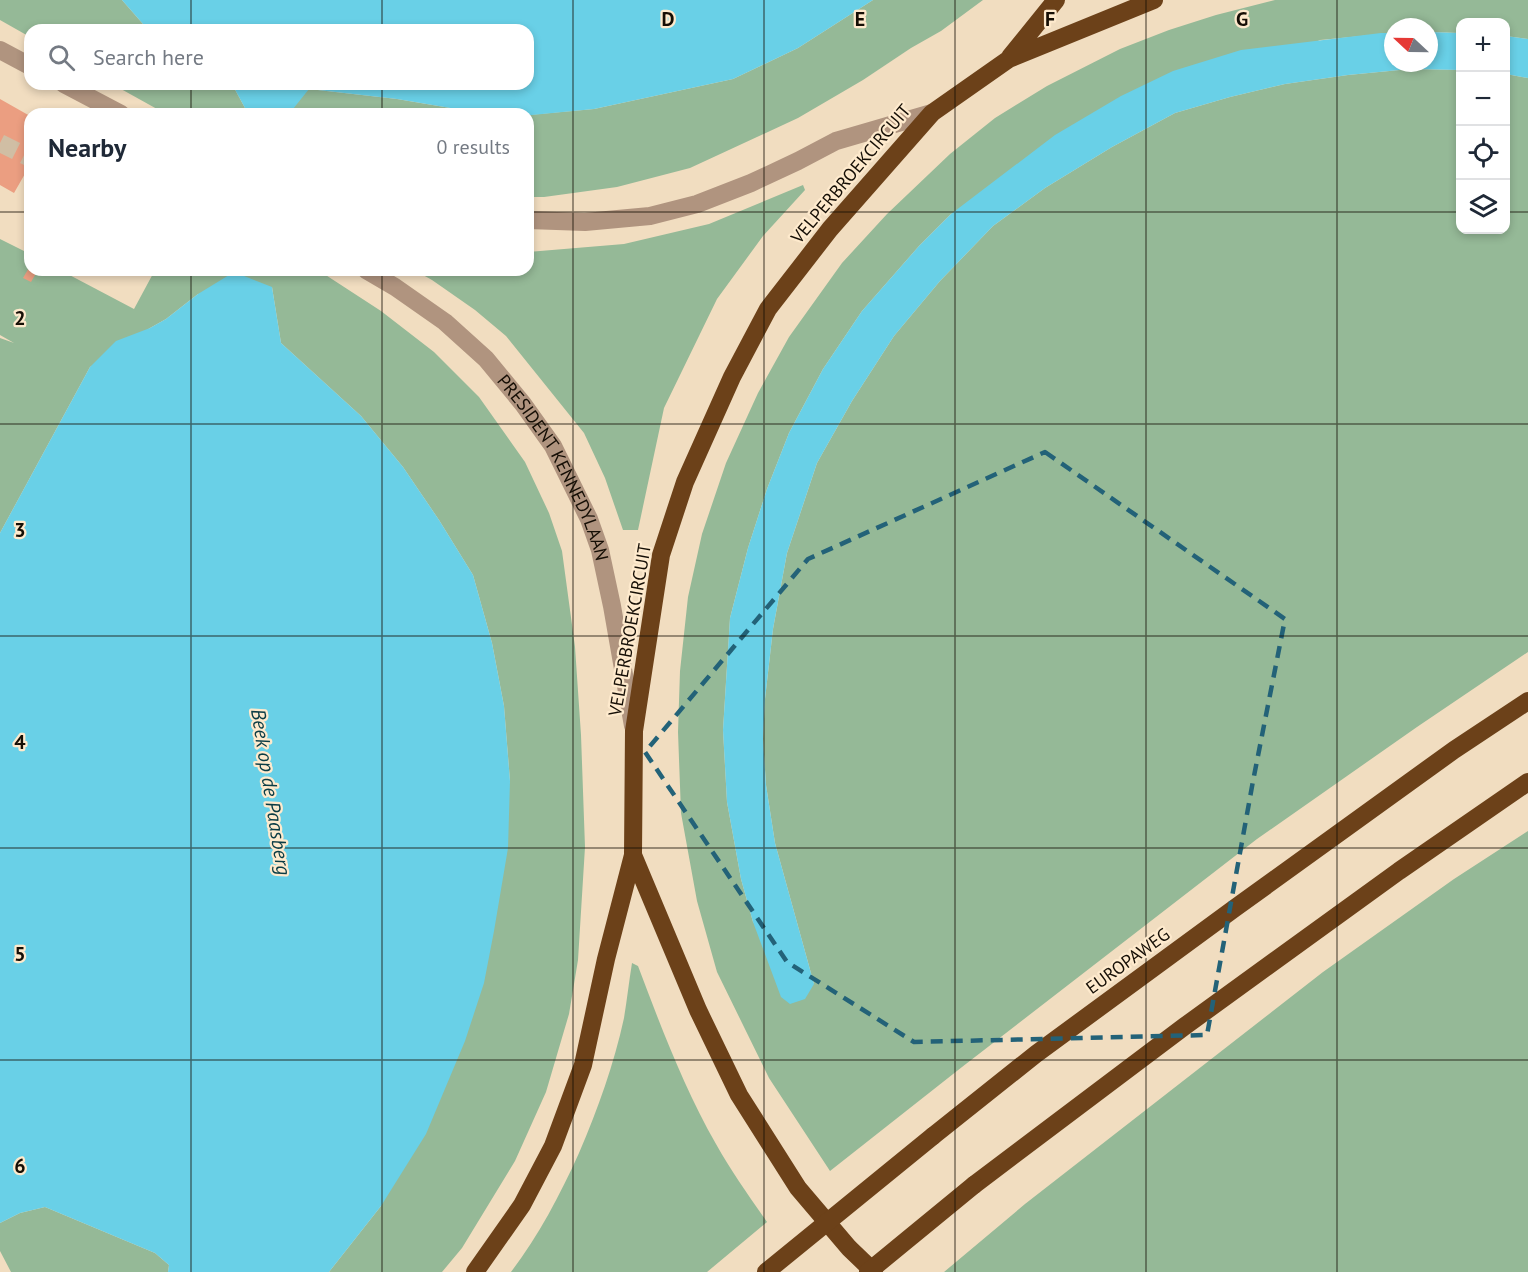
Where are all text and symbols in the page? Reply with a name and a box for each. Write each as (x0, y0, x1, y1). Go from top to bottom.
text: D (662, 6, 675, 32)
text: E (855, 6, 865, 32)
text: F (1045, 6, 1055, 32)
text: G (1236, 6, 1248, 32)
north arrow (1384, 18, 1438, 72)
map controls (1456, 18, 1510, 234)
button: + (1456, 18, 1510, 72)
search box (24, 24, 534, 90)
icon: search (45, 41, 78, 74)
text: Search here (93, 43, 204, 71)
button: − (1456, 72, 1510, 126)
street label: VELPERBROEKCIRCUIT (785, 99, 916, 249)
button: locate (1456, 126, 1510, 180)
text: Nearby (48, 131, 126, 164)
text: 0 results (437, 134, 510, 160)
button: layers (1456, 180, 1510, 234)
text: 2 (14, 305, 26, 331)
street label: PRESIDENT KENNEDYLAAN (492, 370, 614, 563)
text: 3 (14, 517, 26, 543)
street label: VELPERBROEKCIRCUIT (603, 542, 656, 719)
water label: Beek op de Paasberg (245, 707, 297, 877)
text: 4 (14, 729, 26, 755)
street label: EUROPAWEG (1081, 922, 1174, 999)
text: 5 (14, 941, 26, 967)
text: 6 (14, 1153, 26, 1179)

